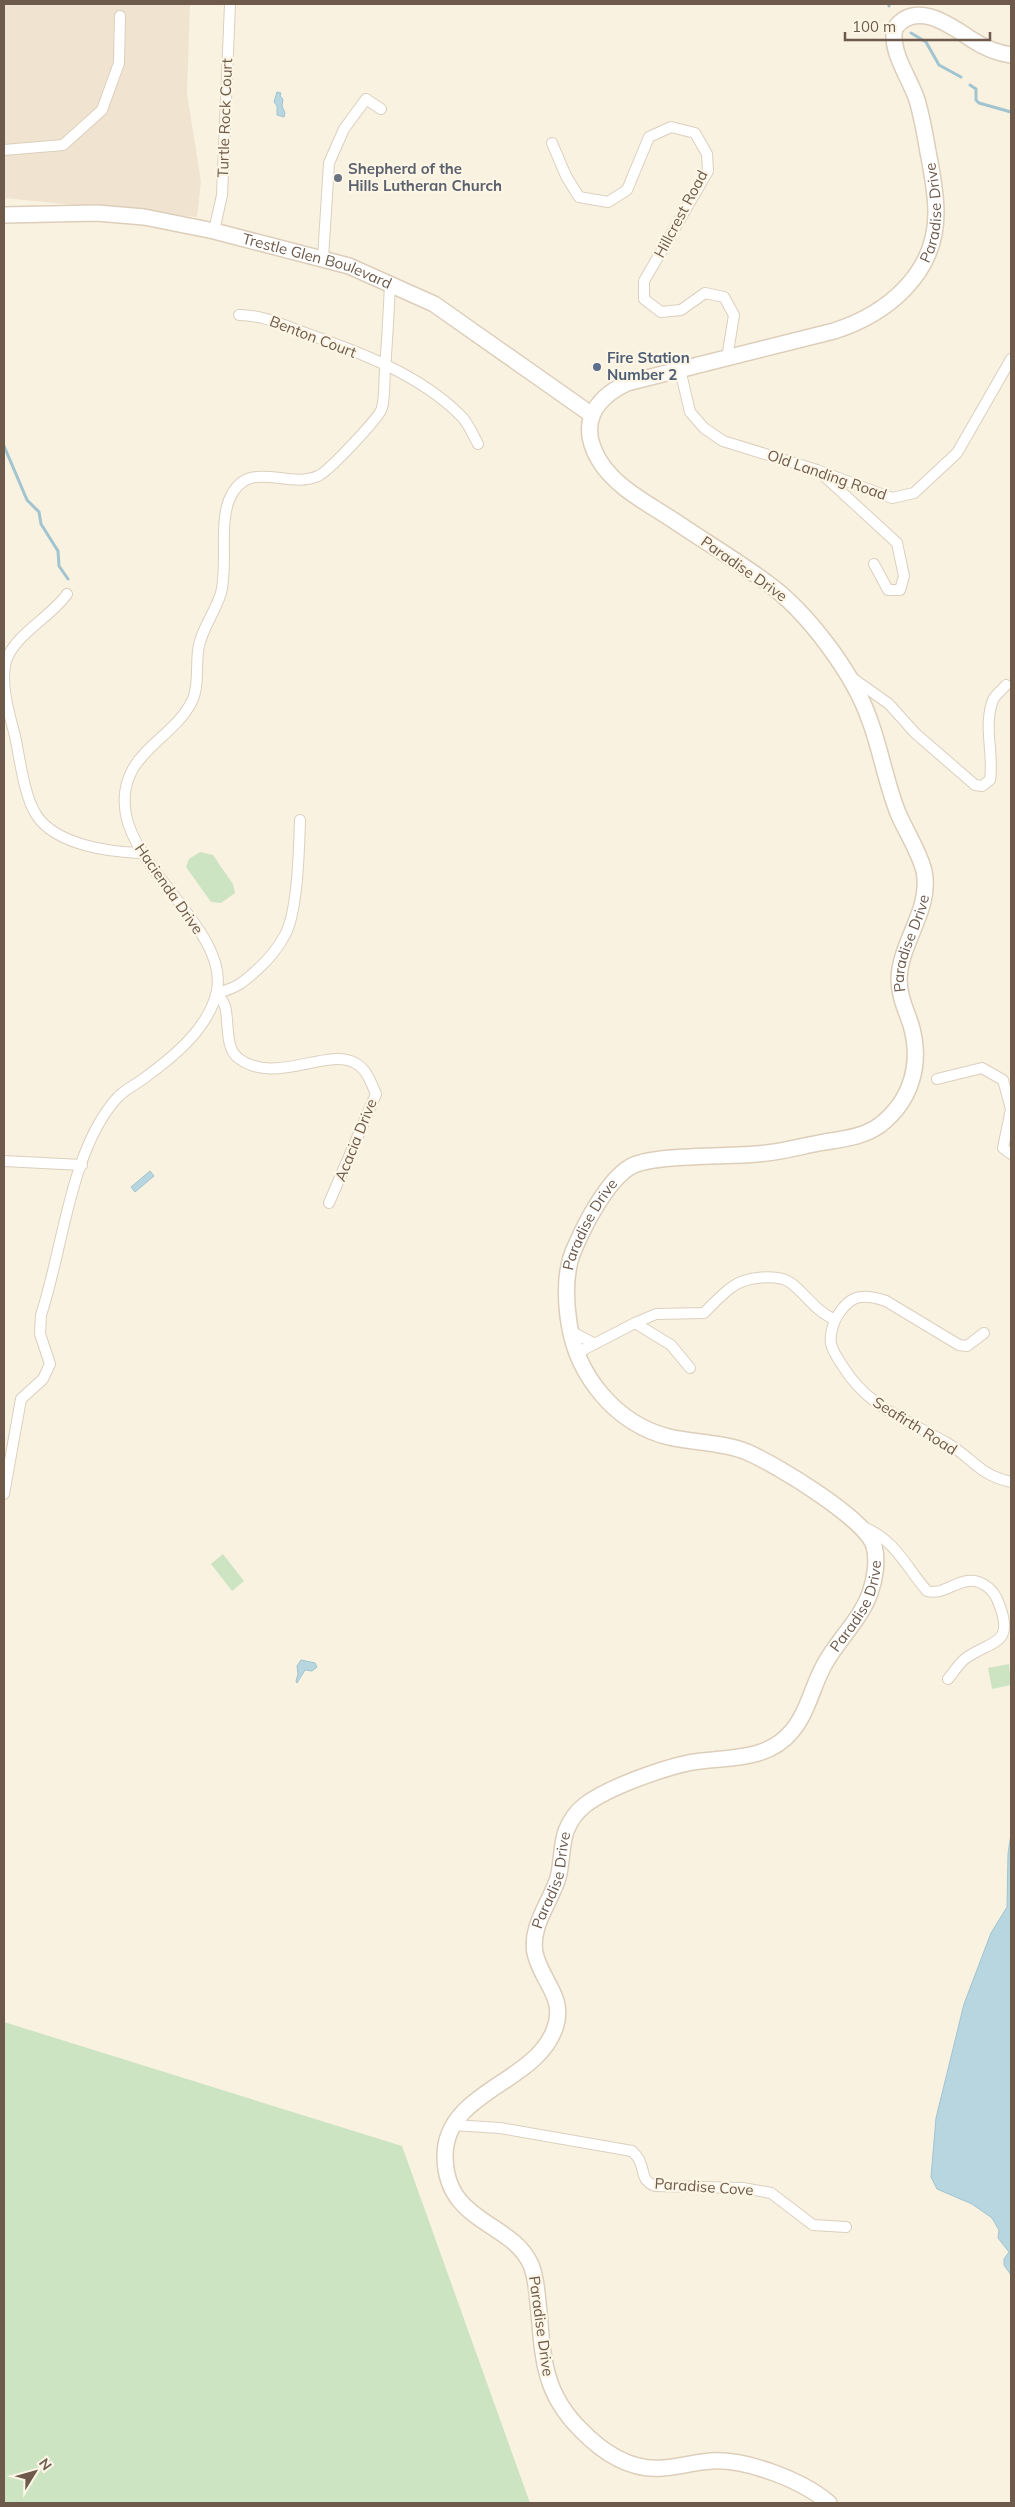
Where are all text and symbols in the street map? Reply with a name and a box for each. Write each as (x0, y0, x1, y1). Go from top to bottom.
scale bar (845, 10, 990, 42)
text: 100 m (852, 17, 896, 36)
street label: Turtle Rock Court (213, 58, 236, 178)
place label: Shepherd of the Hills Lutheran Church (348, 159, 502, 195)
street label: Paradise Drive (915, 161, 945, 266)
street label: Hillcrest Road (650, 167, 712, 261)
marker: Shepherd of the Hills Lutheran Church (332, 172, 344, 184)
street label: Trestle Glen Boulevard (240, 229, 395, 293)
street label: Benton Court (267, 311, 359, 362)
place label: Fire Station Number 2 (607, 348, 690, 384)
marker: Fire Station Number 2 (591, 361, 603, 373)
street label: Old Landing Road (765, 445, 889, 504)
street label: Paradise Drive (697, 532, 791, 605)
street label: Hacienda Drive (131, 840, 208, 938)
street label: Paradise Drive (889, 893, 933, 993)
street label: Acacia Drive (330, 1096, 381, 1184)
street label: Paradise Drive (558, 1174, 621, 1272)
street label: Seafirth Road (870, 1392, 961, 1459)
street label: Paradise Drive (825, 1560, 885, 1655)
street label: Paradise Drive (527, 1830, 574, 1931)
street label: Paradise Cove (654, 2174, 754, 2199)
street label: Paradise Drive (525, 2275, 558, 2377)
north arrow (10, 2447, 60, 2497)
text: N (35, 2455, 56, 2474)

